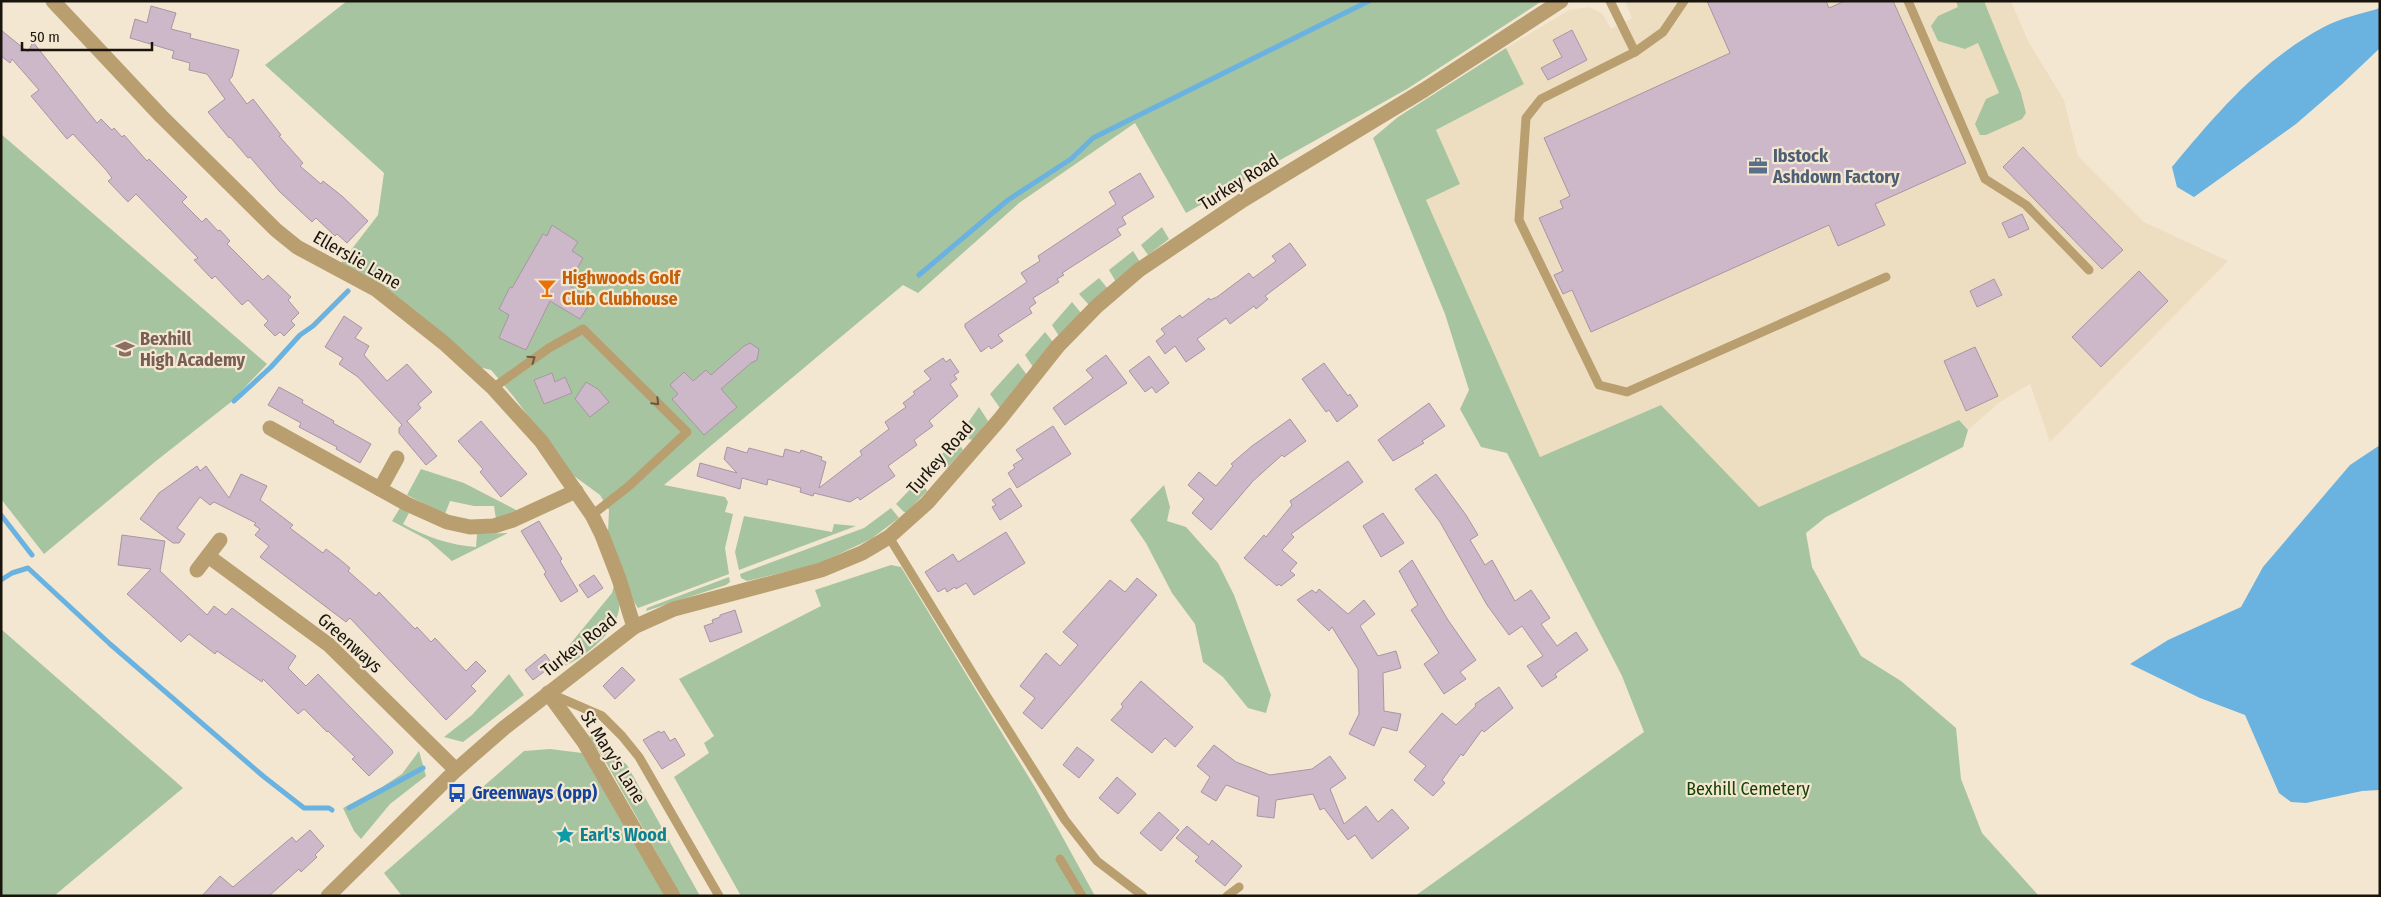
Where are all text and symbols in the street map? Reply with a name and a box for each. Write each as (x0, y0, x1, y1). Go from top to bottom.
scale bar (22, 20, 152, 52)
text: 50 m (30, 28, 60, 46)
place label: Ibstock Ashdown Factory (1772, 145, 1900, 188)
street label: Turkey Road (1195, 149, 1283, 215)
office icon: Ibstock Ashdown Factory (1747, 155, 1769, 177)
street label: Ellerslie Lane (309, 226, 405, 294)
place label: Highwoods Golf Club Clubhouse (562, 267, 682, 310)
bar icon: Highwoods Golf Club Clubhouse (536, 277, 558, 299)
place label: Bexhill High Academy (140, 328, 246, 371)
school or university icon: Bexhill High Academy (114, 338, 136, 360)
one-way arrow (526, 356, 536, 365)
one-way arrow (650, 396, 659, 405)
street label: Turkey Road (902, 417, 978, 499)
street label: Greenways (313, 608, 387, 678)
street label: Turkey Road (537, 609, 621, 681)
street label: St Mary's Lane (576, 706, 650, 808)
park label: Bexhill Cemetery (1686, 778, 1810, 800)
bus stop icon: Greenways (opp) (446, 782, 468, 804)
place label: Greenways (opp) (472, 782, 598, 804)
place icon: Earl's Wood (554, 824, 576, 846)
place label: Earl's Wood (580, 824, 667, 846)

